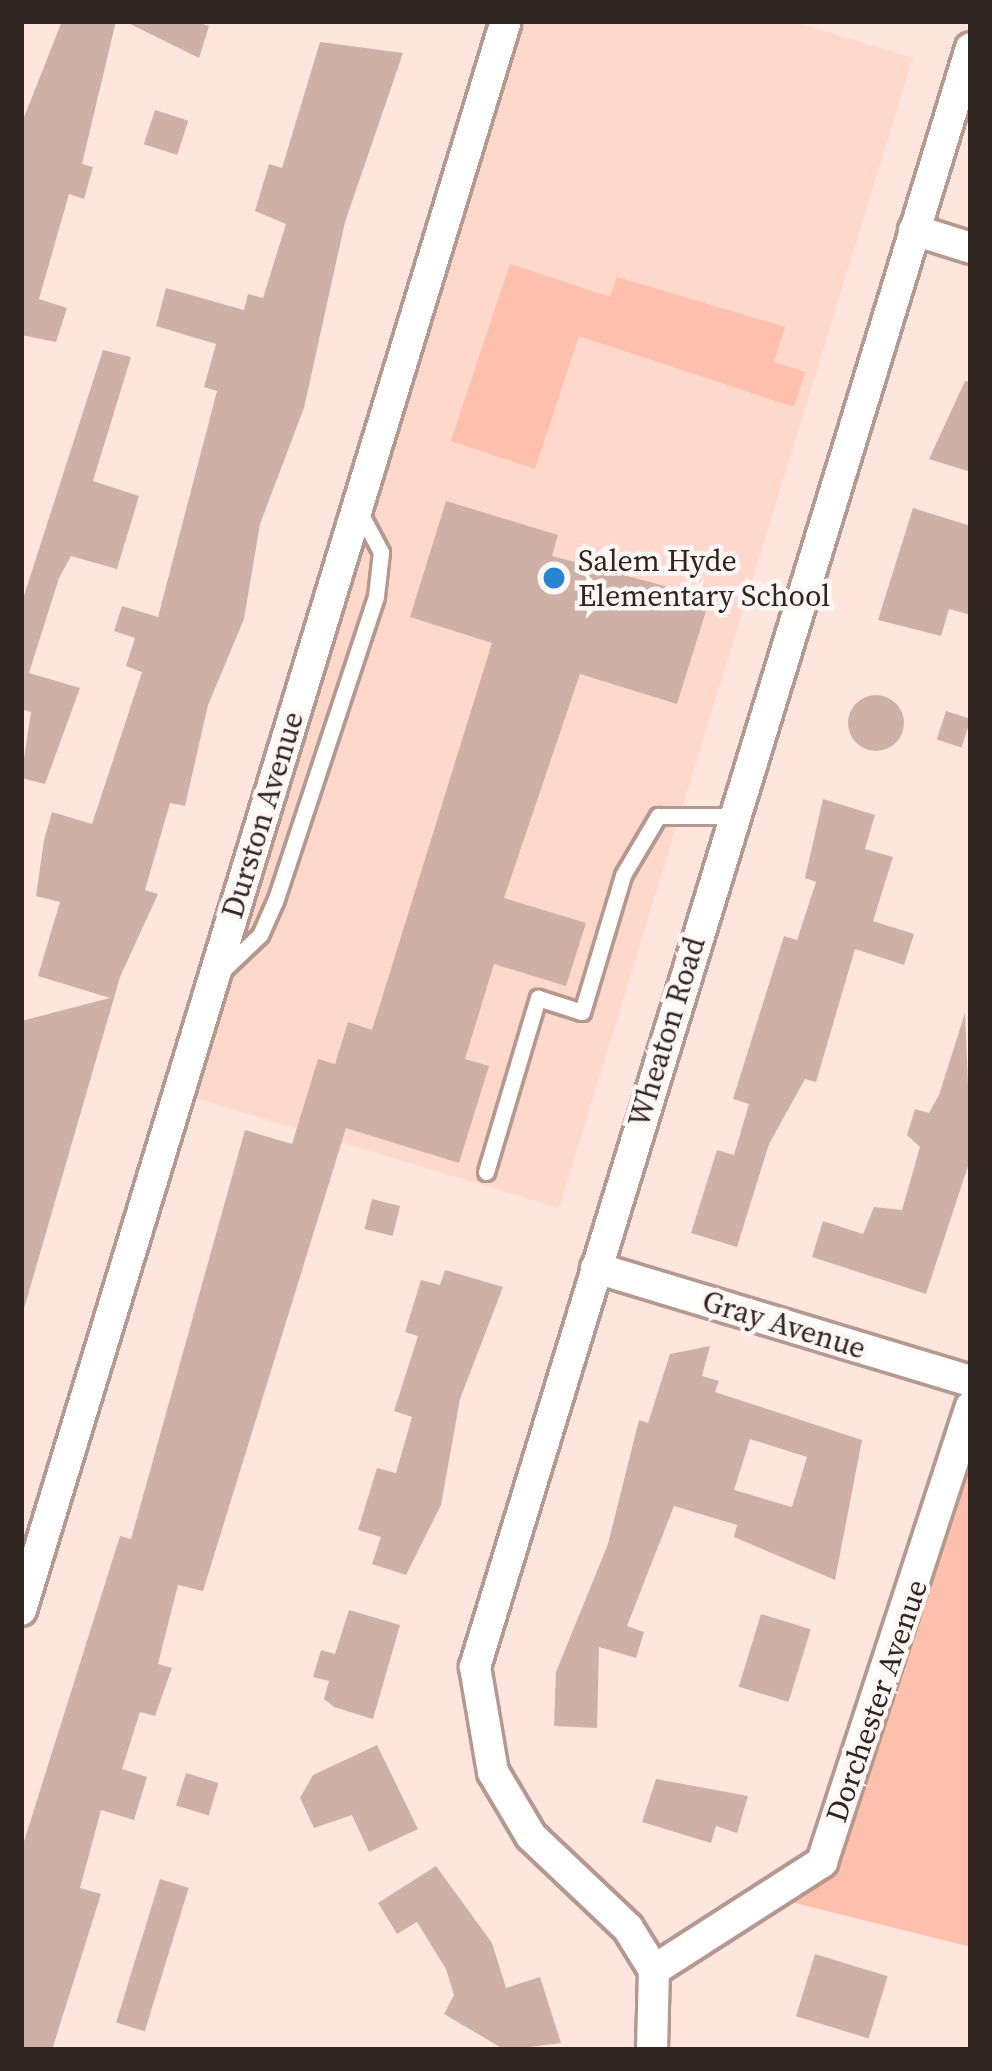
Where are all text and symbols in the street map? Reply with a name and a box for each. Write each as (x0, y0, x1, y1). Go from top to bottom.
place label: Salem Hyde Elementary School (578, 543, 830, 614)
marker: Salem Hyde Elementary School (541, 565, 567, 591)
street label: Durston Avenue (214, 707, 312, 923)
street label: Wheaton Road (621, 933, 713, 1131)
street label: Gray Avenue (698, 1283, 870, 1367)
street label: Dorchester Avenue (819, 1575, 935, 1827)

